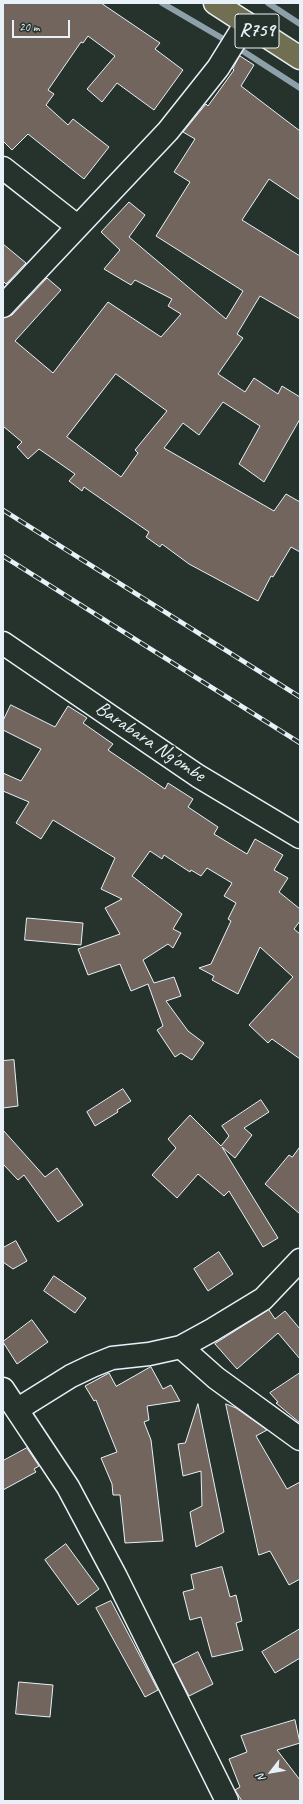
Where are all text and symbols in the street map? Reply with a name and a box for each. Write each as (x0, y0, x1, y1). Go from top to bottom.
scale bar (14, 12, 72, 38)
road number: R759 (235, 14, 279, 48)
text: 20 m (19, 19, 39, 35)
street label: Barabara Ng'ombe (91, 697, 209, 787)
north arrow (251, 1752, 291, 1792)
text: N (253, 1772, 268, 1785)

